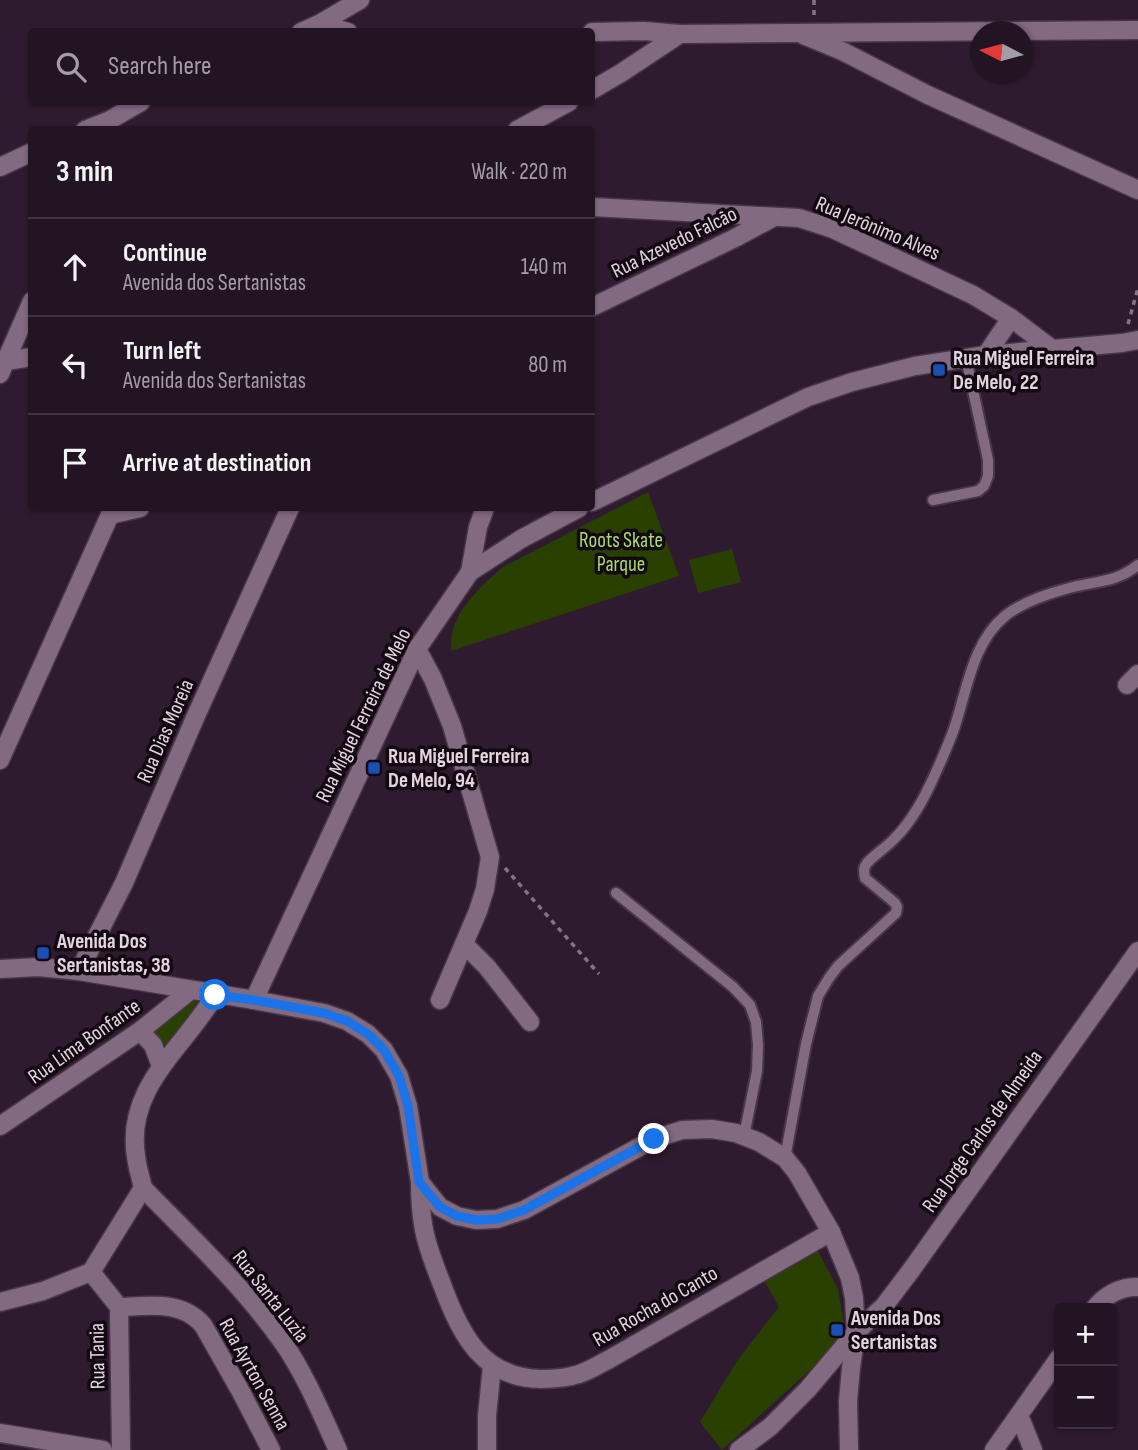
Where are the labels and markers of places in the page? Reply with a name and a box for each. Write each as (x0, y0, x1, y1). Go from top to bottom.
place label: Rua Miguel Ferreira De Melo, 22 (953, 346, 1094, 395)
marker: Rua Miguel Ferreira De Melo, 22 (931, 362, 947, 378)
place label: Rua Miguel Ferreira De Melo, 94 (388, 744, 529, 793)
marker: Rua Miguel Ferreira De Melo, 94 (366, 760, 382, 776)
place label: Avenida Dos Sertanistas, 38 (56, 929, 171, 978)
marker: Avenida Dos Sertanistas, 38 (35, 945, 51, 961)
place label: Avenida Dos Sertanistas (850, 1306, 941, 1355)
marker: Avenida Dos Sertanistas (829, 1322, 845, 1338)

